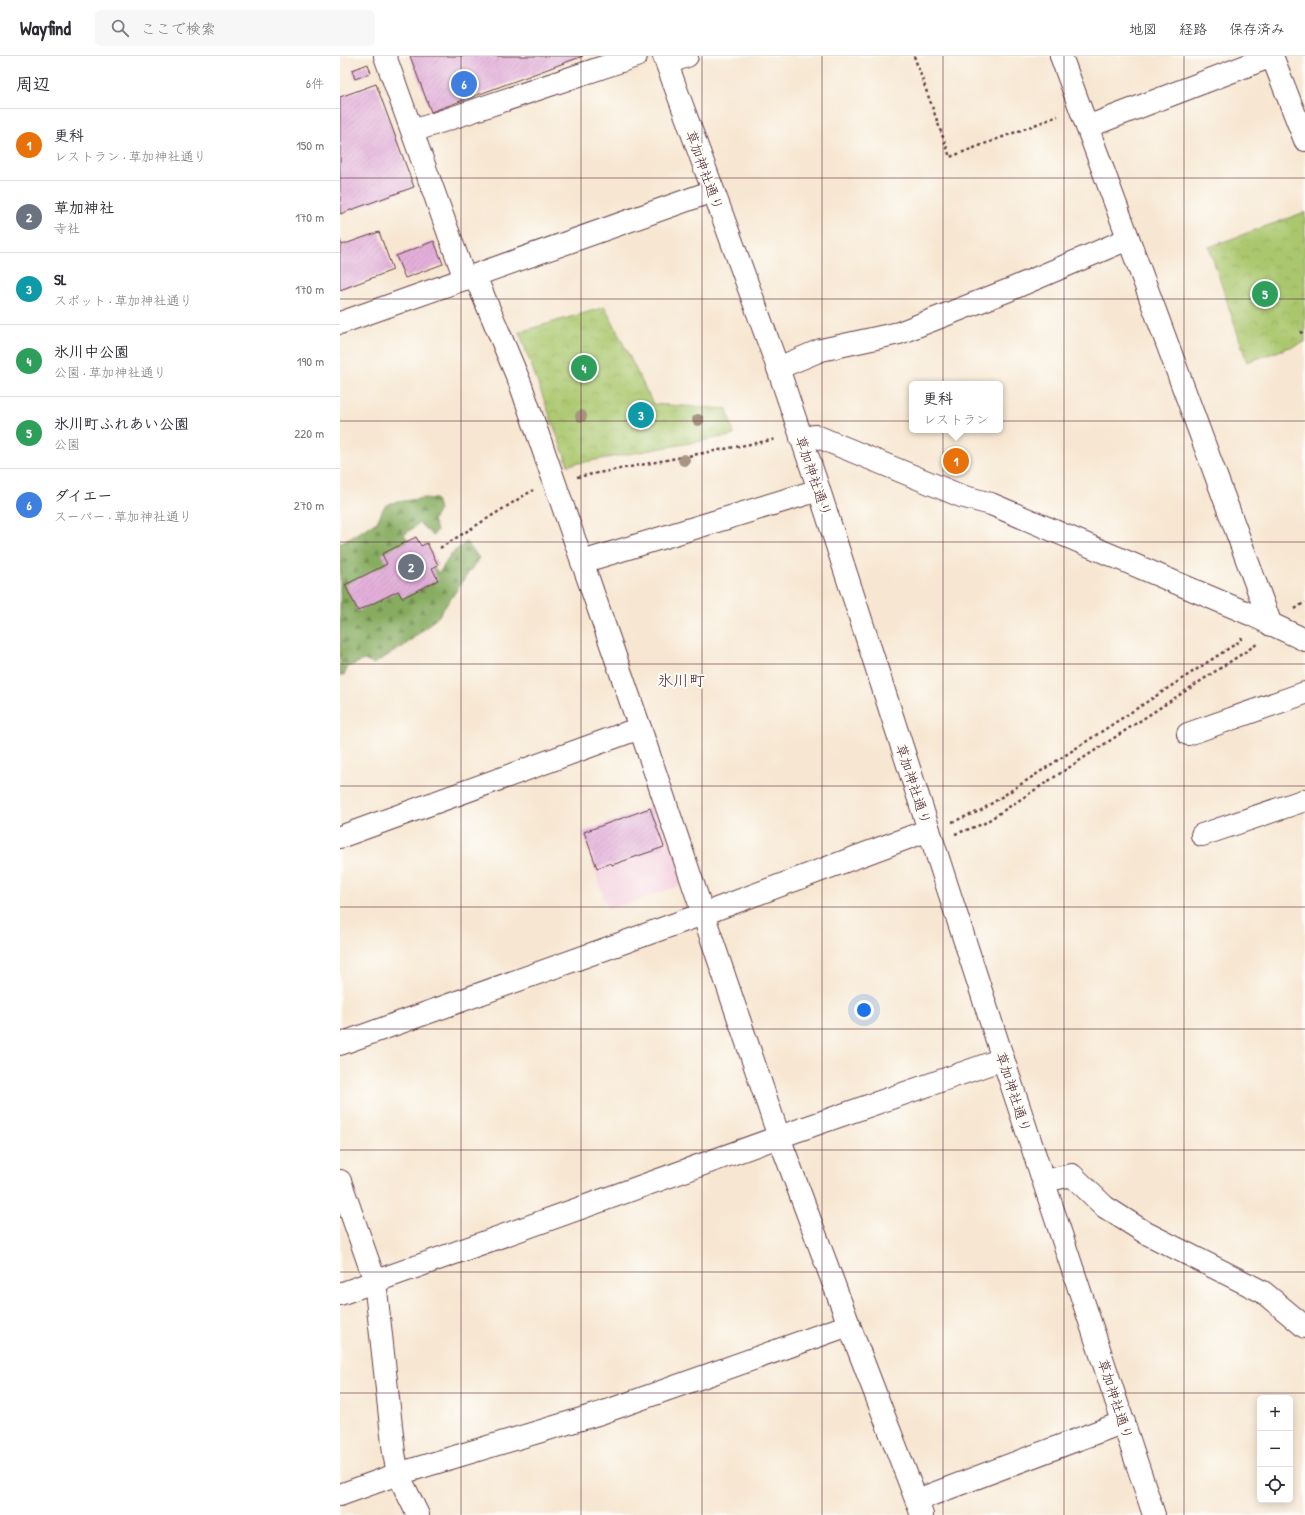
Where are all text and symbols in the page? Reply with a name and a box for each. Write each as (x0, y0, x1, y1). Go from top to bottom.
search box (95, 10, 375, 46)
text: Wayfind (20, 15, 71, 41)
icon: search (109, 17, 131, 39)
text: ここで検索 (141, 18, 216, 39)
text: 地図 (1129, 19, 1157, 38)
text: 経路 (1179, 19, 1207, 38)
text: 保存済み (1229, 19, 1285, 38)
pin: 6 (451, 69, 477, 99)
text: 周辺 (16, 72, 50, 95)
text: 6件 (306, 74, 324, 92)
text: 更科 (54, 125, 84, 146)
street label: 草加神社通り (682, 127, 728, 213)
text: 1 (27, 136, 31, 154)
text: 150 m (296, 136, 324, 154)
text: レストラン · 草加神社通り (54, 147, 207, 165)
text: 草加神社 (54, 197, 114, 218)
text: 2 (26, 208, 32, 226)
text: 170 m (295, 208, 324, 226)
text: 寺社 (54, 219, 80, 237)
text: SL (54, 269, 66, 290)
pin: 5 (1252, 279, 1278, 309)
text: 3 (26, 280, 32, 298)
text: 170 m (295, 280, 324, 298)
text: スポット · 草加神社通り (54, 291, 193, 309)
text: 氷川中公園 (54, 341, 129, 362)
text: 4 (27, 352, 31, 370)
text: 190 m (297, 352, 324, 370)
pin: 4 (571, 353, 597, 383)
text: 公園 · 草加神社通り (54, 363, 167, 381)
popup (909, 381, 1003, 433)
text: 更科 (923, 388, 953, 409)
pin: 3 (628, 400, 654, 430)
text: レストラン (923, 410, 989, 428)
text: 氷川町ふれあい公園 (54, 413, 189, 434)
text: 5 (26, 424, 32, 442)
text: 220 m (294, 424, 324, 442)
street label: 草加神社通り (791, 433, 837, 519)
text: 公園 (54, 435, 80, 453)
pin: 1 (943, 446, 969, 476)
text: ダイエー (54, 485, 112, 506)
text: 6 (26, 496, 32, 514)
text: 270 m (294, 496, 324, 514)
text: スーパー · 草加神社通り (54, 507, 192, 525)
pin: 2 (398, 552, 424, 582)
district label: 氷川町 (657, 669, 705, 691)
street label: 草加神社通り (892, 741, 936, 827)
your location (854, 1000, 874, 1020)
street label: 草加神社通り (992, 1049, 1036, 1135)
street label: 草加神社通り (1094, 1356, 1138, 1442)
map controls (1257, 1395, 1293, 1503)
button: + (1257, 1395, 1293, 1431)
button: − (1257, 1431, 1293, 1467)
button: locate (1257, 1467, 1293, 1503)

